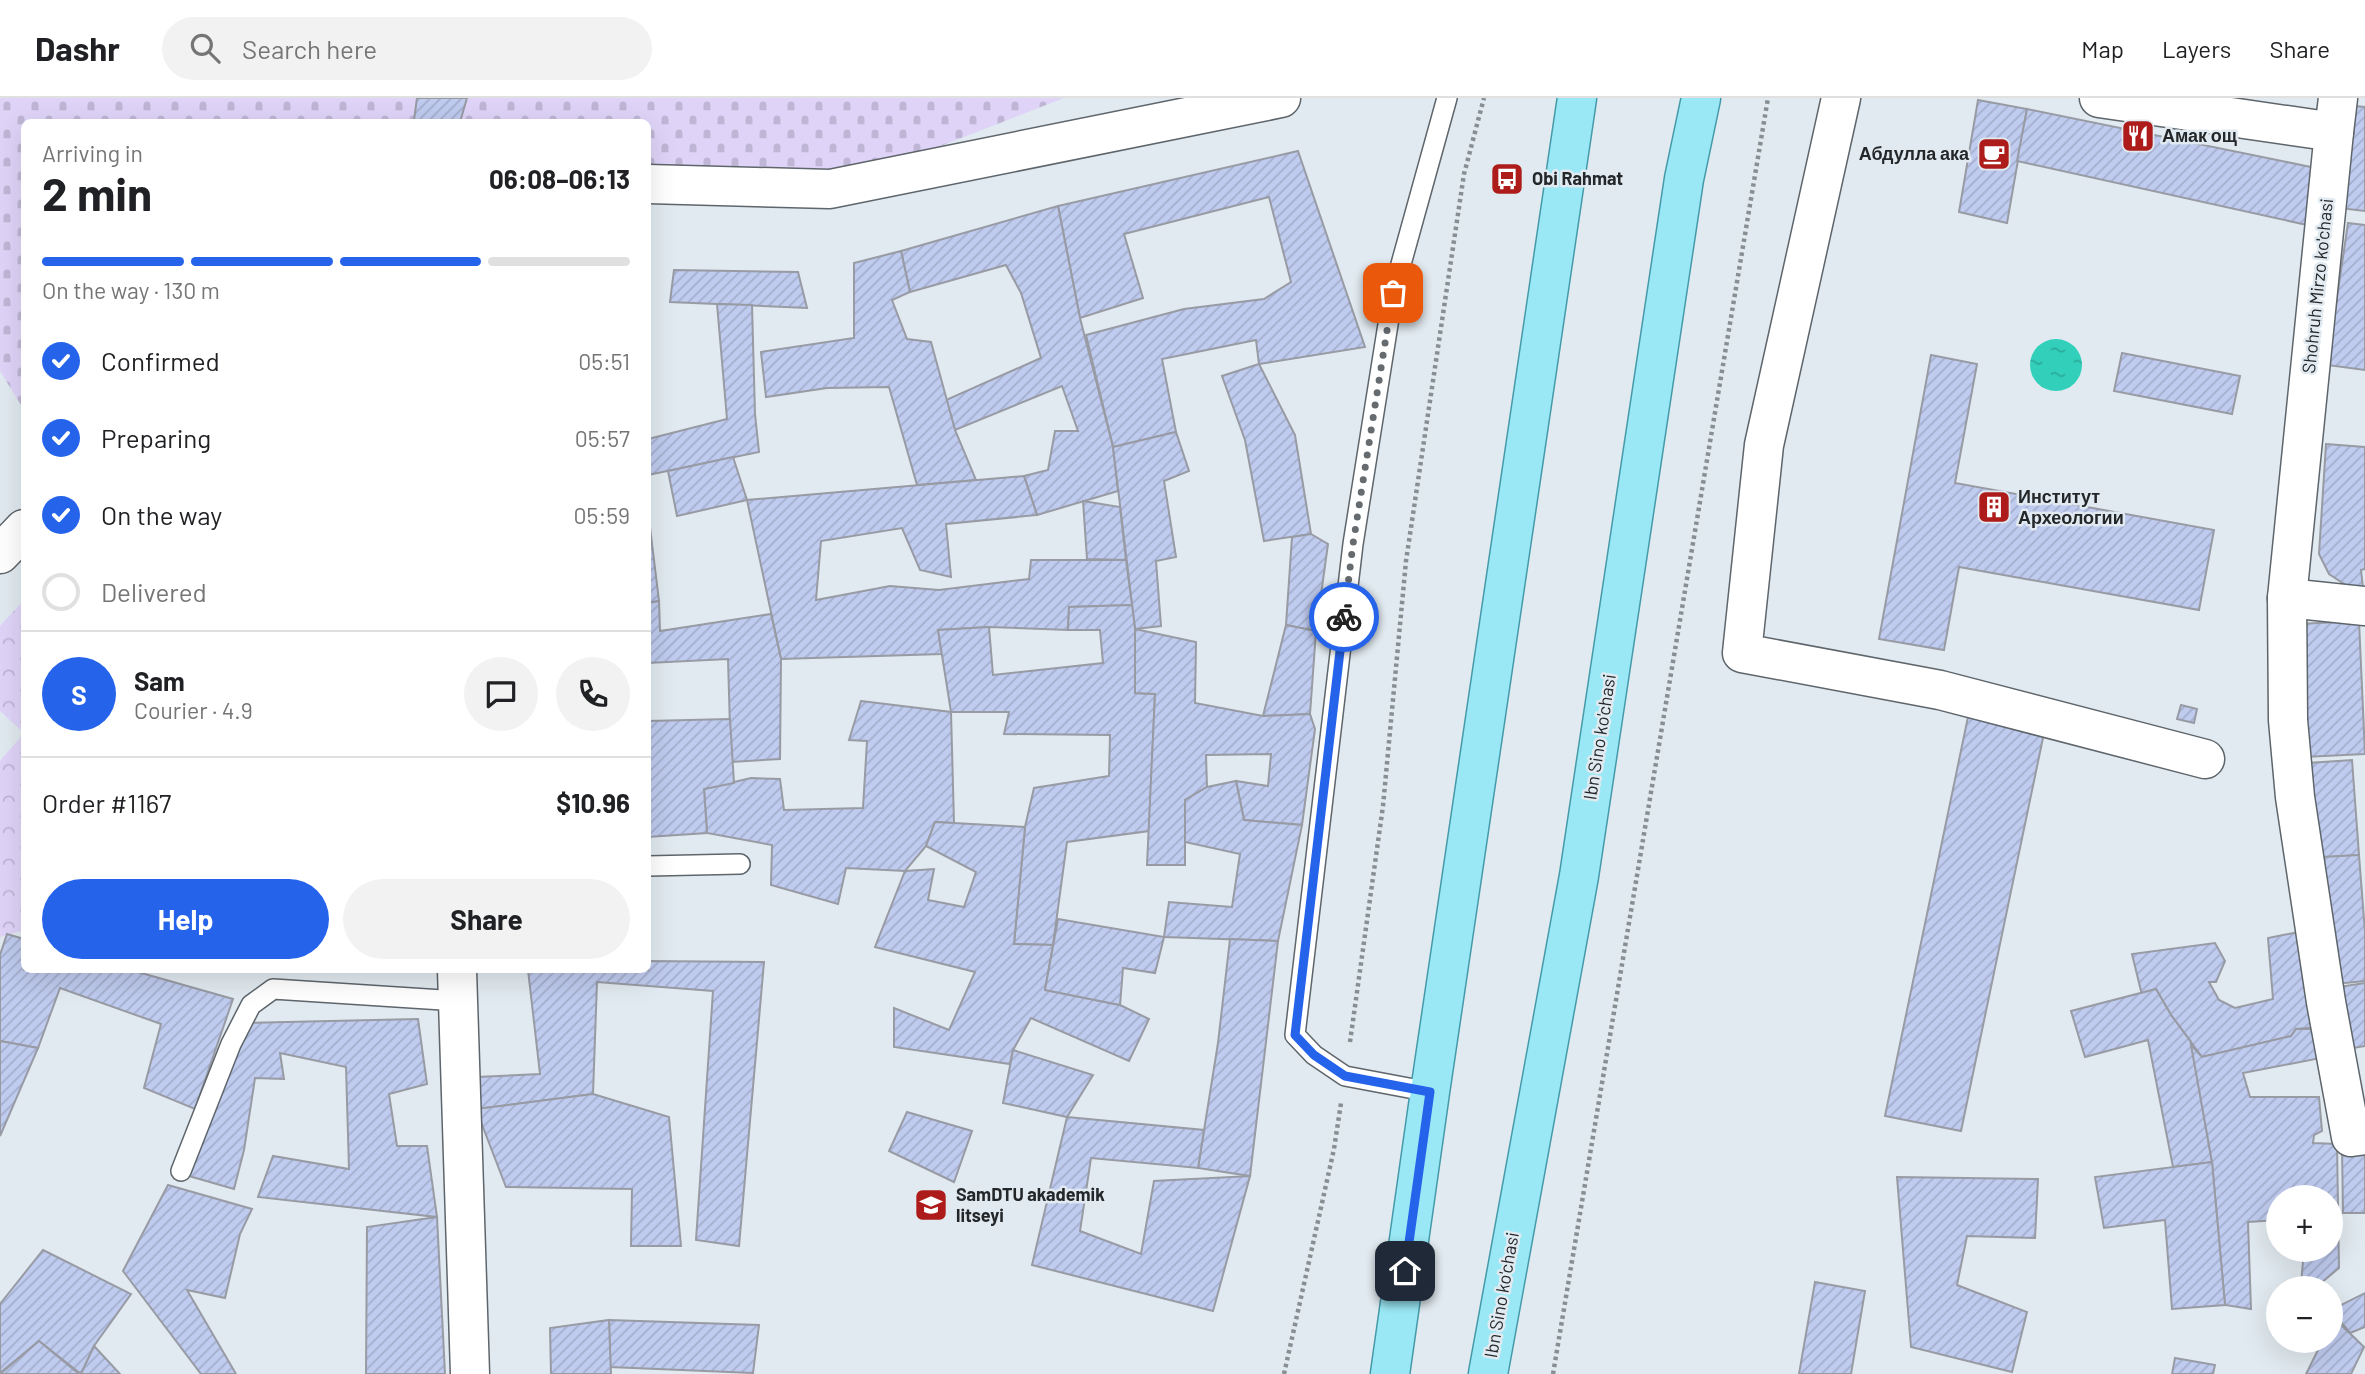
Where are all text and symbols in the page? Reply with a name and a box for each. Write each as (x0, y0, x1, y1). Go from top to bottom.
search box (162, 17, 652, 80)
text: Dashr (35, 28, 120, 68)
icon: search (186, 29, 224, 67)
text: Search here (242, 33, 377, 64)
text: Map (2081, 34, 2124, 63)
text: Layers (2162, 34, 2231, 63)
text: Share (2269, 34, 2330, 63)
restaurant icon: Амак ощ (2119, 117, 2157, 155)
place label: Амак ощ (2162, 124, 2238, 146)
cafe icon: Абдулла ака (1975, 135, 2013, 173)
text: Arriving in (42, 139, 143, 167)
place label: Абдулла ака (1859, 142, 1970, 164)
bus stop icon: Obi Rahmat (1488, 160, 1526, 198)
text: 06:08–06:13 (489, 163, 630, 194)
text: 2 min (42, 165, 152, 220)
place label: Obi Rahmat (1532, 167, 1623, 189)
street label: Shohruh Mirzo ko'chasi (2297, 197, 2337, 374)
pin (1363, 263, 1423, 323)
icon: bag (1374, 274, 1412, 312)
text: On the way · 130 m (42, 276, 220, 304)
icon: check (42, 342, 80, 380)
text: Confirmed (101, 345, 220, 376)
text: 05:51 (578, 347, 630, 375)
icon: check (42, 419, 80, 457)
text: Preparing (101, 422, 211, 453)
text: 05:57 (575, 424, 630, 452)
place label: Институт Археологии (2018, 485, 2124, 528)
building icon: Институт Археологии (1975, 488, 2013, 526)
icon: check (42, 496, 80, 534)
text: On the way (101, 499, 222, 530)
text: 05:59 (574, 501, 630, 529)
text: Delivered (101, 576, 207, 607)
courier (1309, 582, 1379, 652)
icon: bike (1325, 598, 1363, 636)
button: chat (464, 657, 538, 731)
button: phone (556, 657, 630, 731)
text: Sam (134, 665, 185, 696)
street label: Ibn Sino ko'chasi (1578, 672, 1620, 801)
text: S (71, 679, 87, 710)
text: Courier · 4.9 (134, 696, 253, 724)
text: Order #1167 (42, 787, 171, 818)
text: $10.96 (556, 787, 630, 818)
button: Help (42, 879, 329, 959)
button: Share (343, 879, 630, 959)
place label: SamDTU akademik litseyi (956, 1183, 1105, 1226)
map controls (2266, 1185, 2343, 1353)
button: + (2266, 1185, 2343, 1262)
school or university icon: SamDTU akademik litseyi (912, 1186, 950, 1224)
street label: Ibn Sino ko'chasi (1479, 1230, 1523, 1359)
pin (1375, 1241, 1435, 1301)
icon: home (1386, 1252, 1424, 1290)
button: − (2266, 1276, 2343, 1353)

